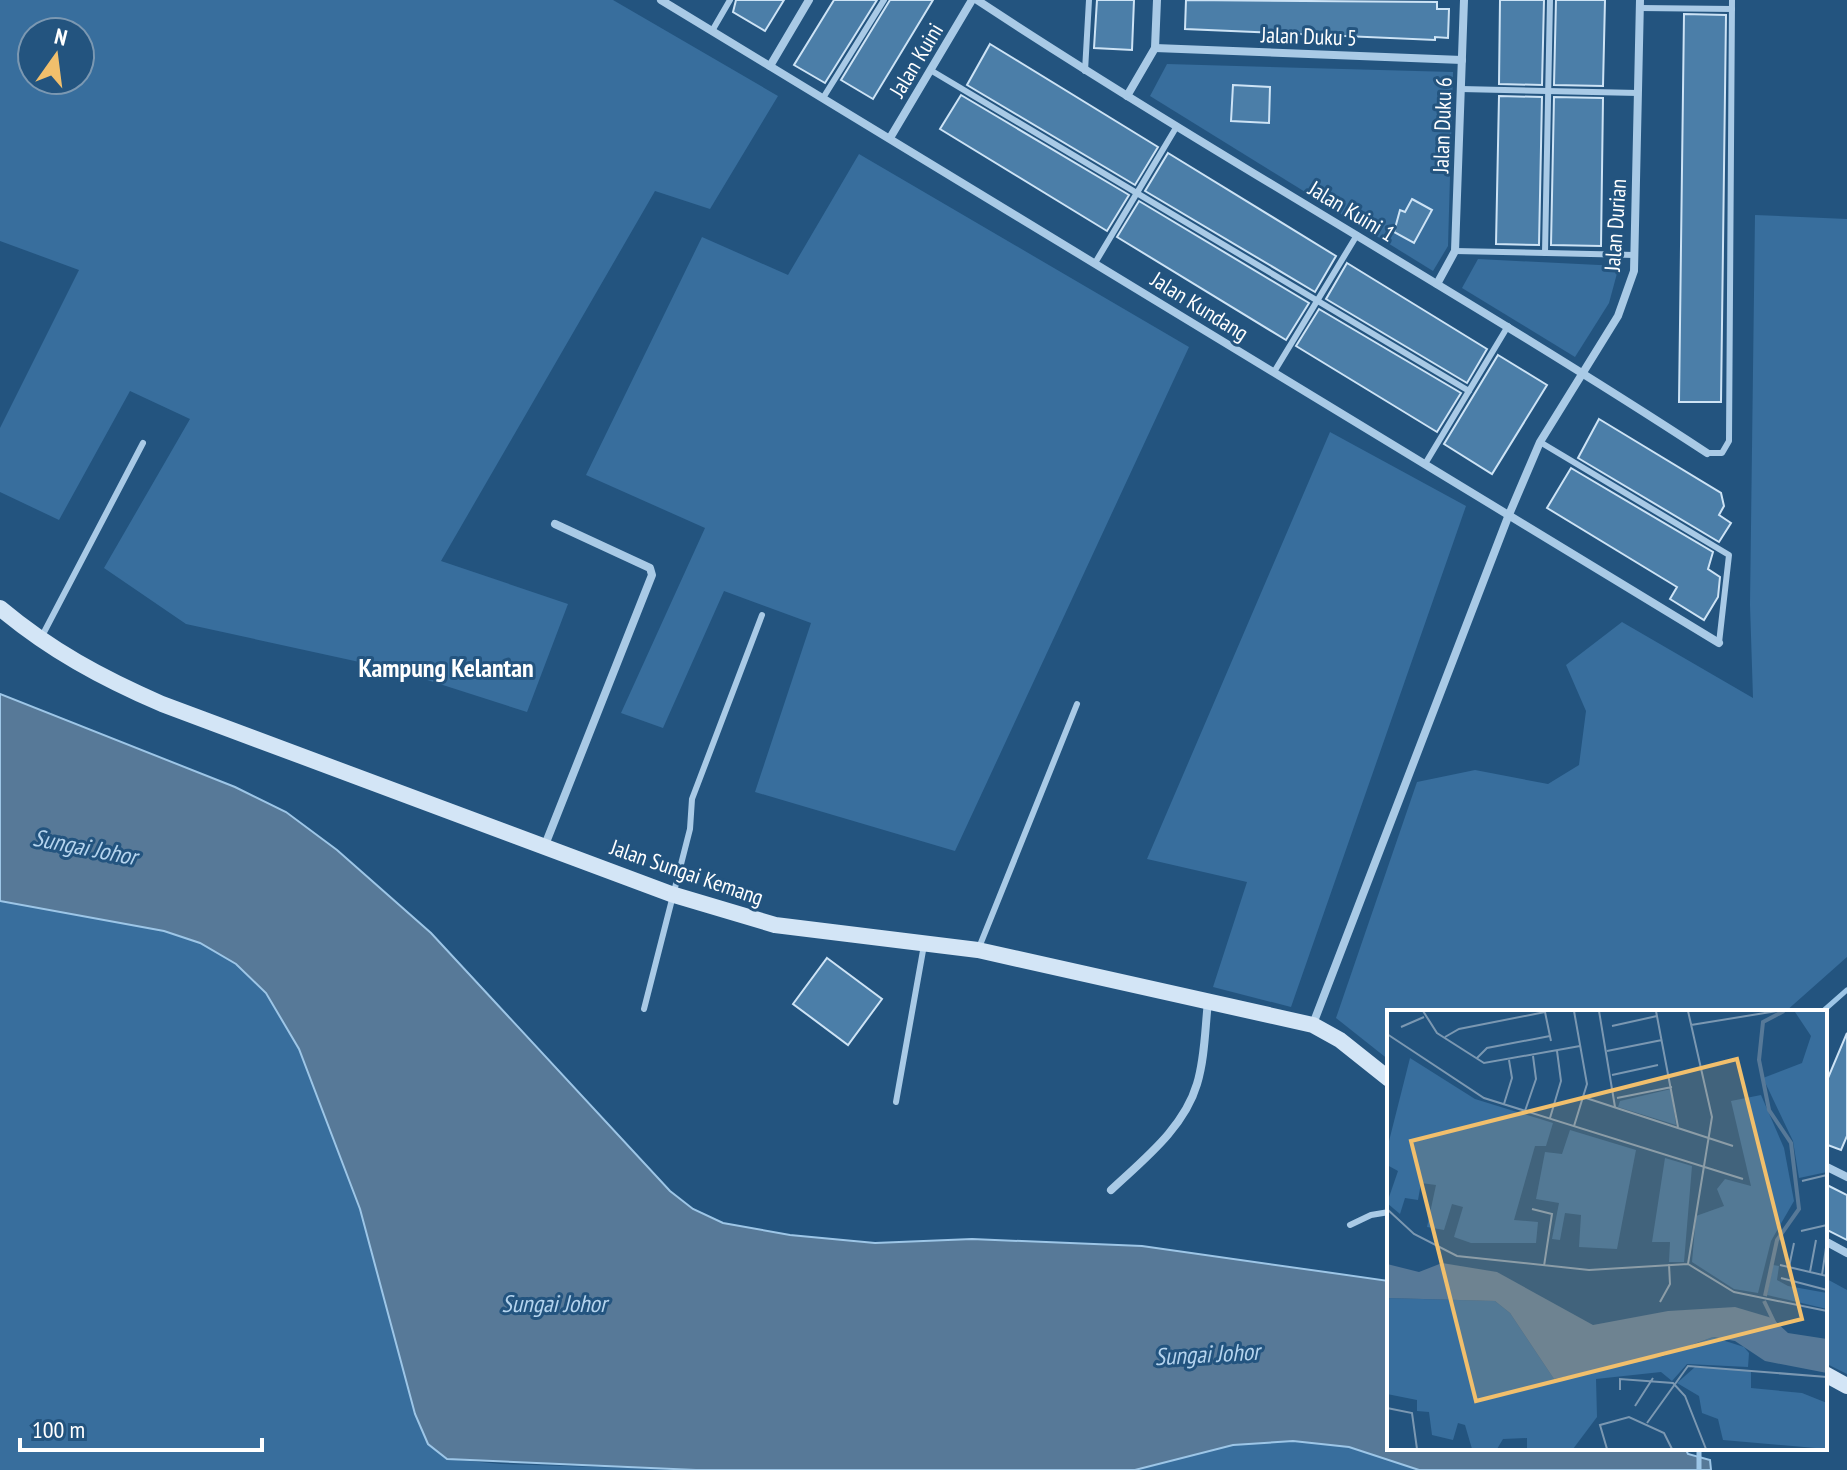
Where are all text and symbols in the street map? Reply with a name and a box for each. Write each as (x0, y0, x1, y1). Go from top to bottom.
north arrow (16, 16, 96, 96)
street label: Jalan Kuini (882, 18, 949, 103)
street label: Jalan Duku 5 (1259, 20, 1358, 52)
text: N (52, 22, 70, 52)
street label: Jalan Duku 6 (1426, 76, 1458, 175)
street label: Jalan Kuini 1 (1303, 174, 1400, 248)
street label: Jalan Durian (1598, 178, 1632, 273)
street label: Jalan Kundang (1145, 265, 1254, 347)
district label: Kampung Kelantan (358, 651, 534, 684)
water label: Sungai Johor (30, 822, 143, 873)
street label: Jalan Sungai Kemang (606, 832, 767, 911)
inset map (1387, 1010, 1827, 1450)
water label: Sungai Johor (501, 1288, 610, 1319)
water label: Sungai Johor (1154, 1336, 1264, 1372)
scale bar (20, 1402, 262, 1452)
text: 100 m (32, 1414, 85, 1445)

